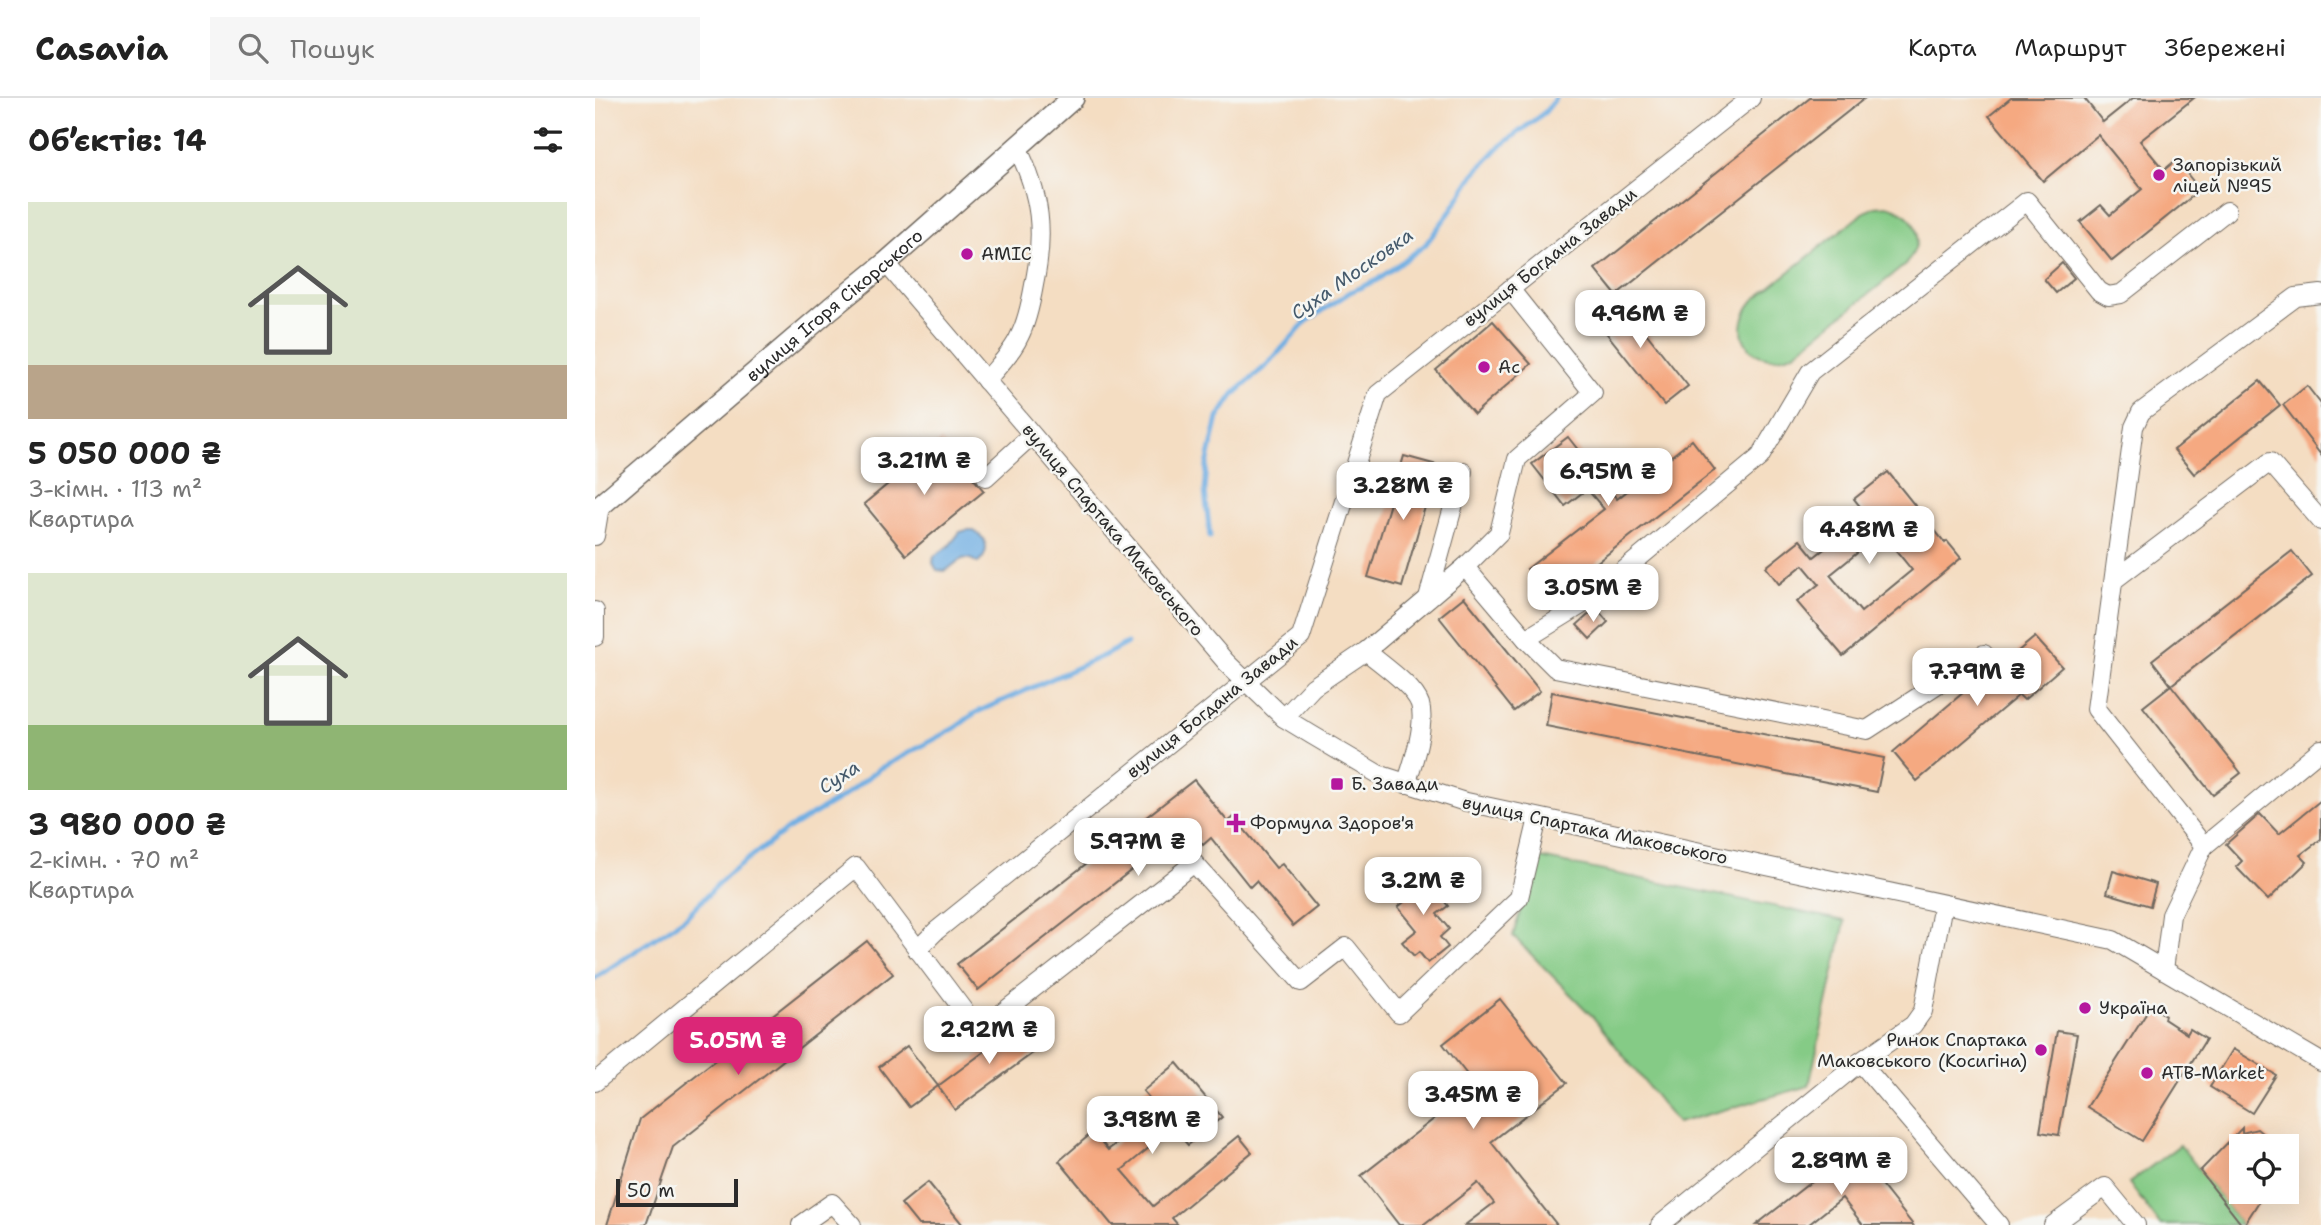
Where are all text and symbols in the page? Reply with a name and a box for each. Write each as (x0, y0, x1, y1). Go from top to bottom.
search box (210, 17, 700, 80)
text: Casavia (35, 26, 168, 71)
icon: search (234, 29, 272, 67)
text: Пошук (290, 31, 375, 66)
text: Карта (1908, 32, 1977, 64)
text: Маршрут (2015, 32, 2127, 64)
text: Збережені (2165, 32, 2286, 64)
text: Об’єктів: 14 (28, 120, 207, 161)
icon: filters (529, 121, 567, 159)
place label: Запорізький ліцей №95 (2173, 153, 2282, 198)
marker: Запорізький ліцей №95 (2151, 167, 2167, 183)
street label: вулиця Богдана Завади (1458, 182, 1642, 332)
water label: Суха Московка (1286, 222, 1418, 326)
street label: вулиця Ігоря Сікорського (741, 224, 928, 387)
place label: AMIC (981, 242, 1032, 266)
marker: AMIC (959, 246, 975, 262)
icon: home (235, 247, 361, 373)
pin: 4.96M ₴ (1575, 290, 1705, 350)
text: 4.96M ₴ (1591, 298, 1689, 328)
place label: Ас (1498, 355, 1520, 379)
marker: Ас (1476, 359, 1492, 375)
street label: вулиця Спартака Маковського (1017, 419, 1209, 641)
text: 5 050 000 ₴ (28, 433, 222, 474)
pin: 3.21M ₴ (859, 438, 989, 497)
text: 3.21M ₴ (877, 445, 971, 475)
pin: 6.95M ₴ (1543, 448, 1673, 508)
text: 6.95M ₴ (1560, 456, 1656, 486)
pin: 3.28M ₴ (1338, 462, 1468, 522)
text: 3.28M ₴ (1352, 470, 1454, 500)
text: 3-кімн. · 113 m² (28, 474, 202, 504)
text: Квартира (28, 504, 134, 534)
pin: 4.48M ₴ (1804, 506, 1934, 566)
text: 4.48M ₴ (1819, 514, 1919, 544)
pin: 3.05M ₴ (1528, 564, 1658, 624)
text: 3.05M ₴ (1543, 572, 1643, 602)
icon: home (235, 618, 361, 744)
street label: вулиця Богдана Завади (1121, 630, 1303, 784)
pin: 7.79M ₴ (1912, 648, 2042, 708)
text: 7.79M ₴ (1928, 656, 2026, 686)
water label: Суха (814, 754, 864, 800)
place label: Б. Завади (1351, 772, 1439, 796)
marker: Б. Завади (1329, 776, 1345, 792)
street label: вулиця Спартака Маковського (1460, 790, 1730, 870)
text: 3 980 000 ₴ (28, 804, 226, 845)
place label: Формула Здоров'я (1250, 811, 1414, 835)
marker: Формула Здоров'я (1228, 815, 1244, 831)
pin: 5.97M ₴ (1073, 818, 1203, 878)
text: 5.97M ₴ (1090, 826, 1186, 856)
text: 2-кімн. · 70 m² (28, 845, 199, 875)
pin: 3.2M ₴ (1366, 858, 1480, 917)
text: 3.2M ₴ (1381, 865, 1466, 895)
text: Квартира (28, 875, 134, 905)
place label: Україна (2099, 996, 2167, 1020)
marker: Україна (2077, 1000, 2093, 1016)
pin: 2.92M ₴ (924, 1006, 1054, 1066)
text: 2.92M ₴ (940, 1014, 1038, 1044)
pin: 5.05M ₴ (673, 1018, 803, 1077)
text: 5.05M ₴ (689, 1025, 787, 1055)
place label: Ринок Спартака Маковського (Косигіна) (1817, 1028, 2027, 1073)
marker: Ринок Спартака Маковського (Косигіна) (2033, 1042, 2049, 1058)
place label: ATB-Market (2161, 1061, 2265, 1085)
marker: ATB-Market (2139, 1065, 2155, 1081)
pin: 3.45M ₴ (1408, 1072, 1538, 1131)
text: 3.45M ₴ (1424, 1079, 1522, 1109)
pin: 3.98M ₴ (1087, 1096, 1217, 1156)
text: 3.98M ₴ (1103, 1104, 1201, 1134)
map controls (2229, 1134, 2299, 1204)
button: locate (2229, 1134, 2299, 1204)
pin: 2.89M ₴ (1776, 1138, 1906, 1197)
text: 2.89M ₴ (1790, 1145, 1892, 1175)
scale bar (616, 1176, 739, 1208)
text: 50 m (627, 1178, 675, 1203)

